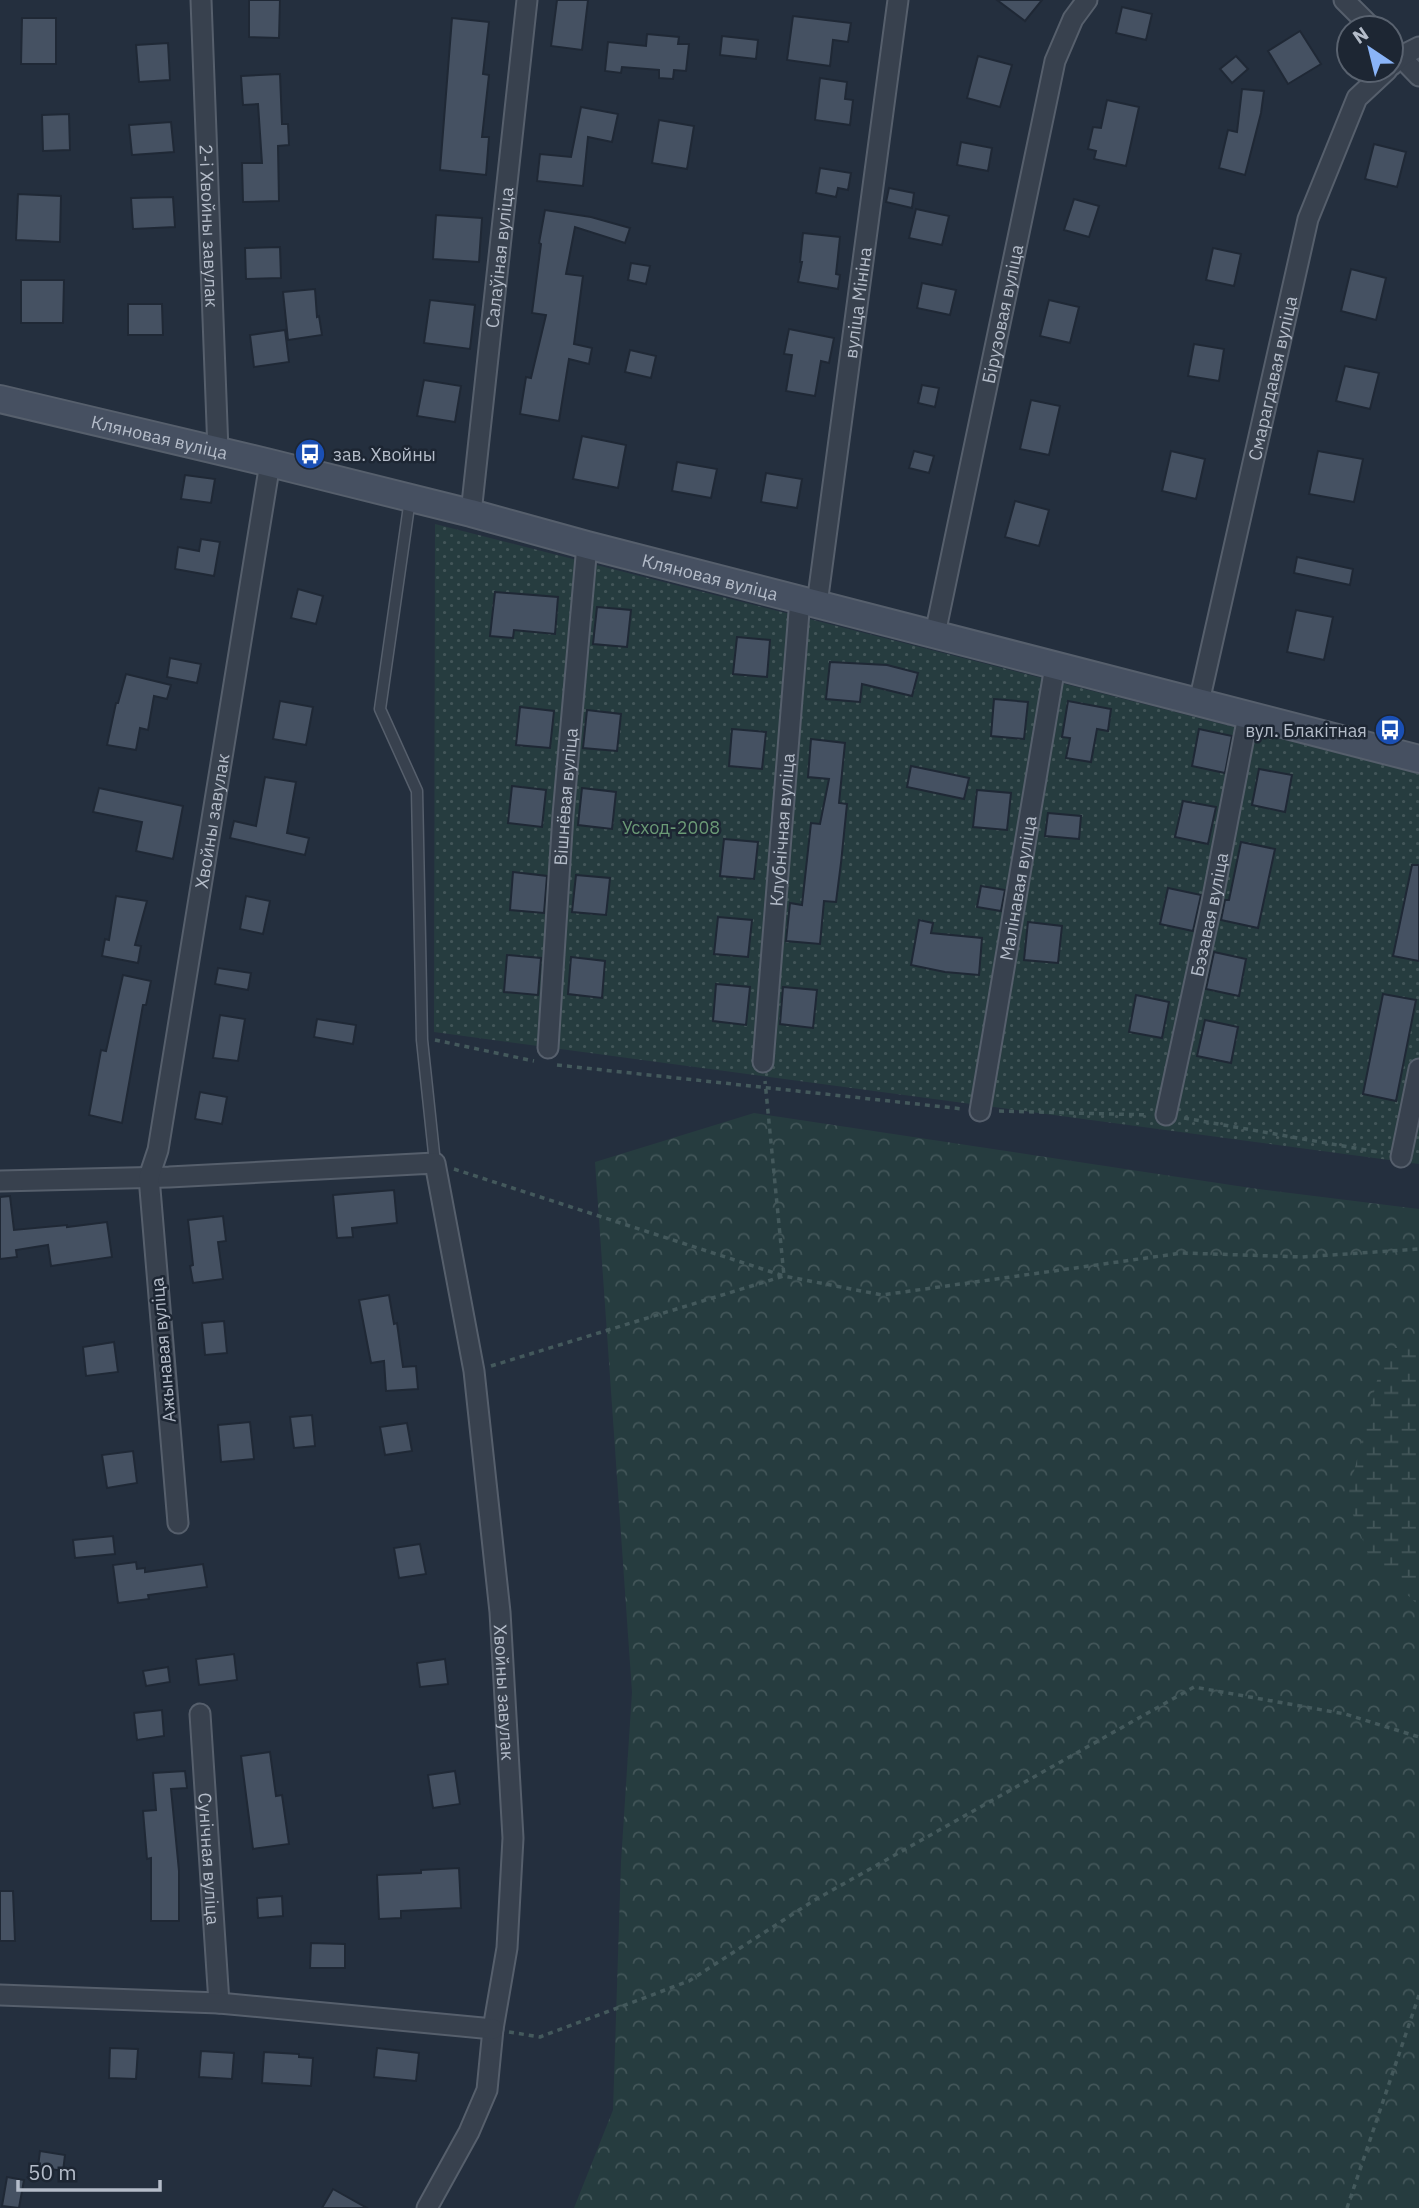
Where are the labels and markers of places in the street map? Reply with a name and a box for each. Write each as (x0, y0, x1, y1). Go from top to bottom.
bus stop icon: зав. Хвойны (293, 437, 327, 471)
place label: зав. Хвойны (333, 443, 436, 466)
bus stop icon: вул. Блакітная (1373, 713, 1407, 747)
place label: вул. Блакітная (1245, 719, 1367, 742)

